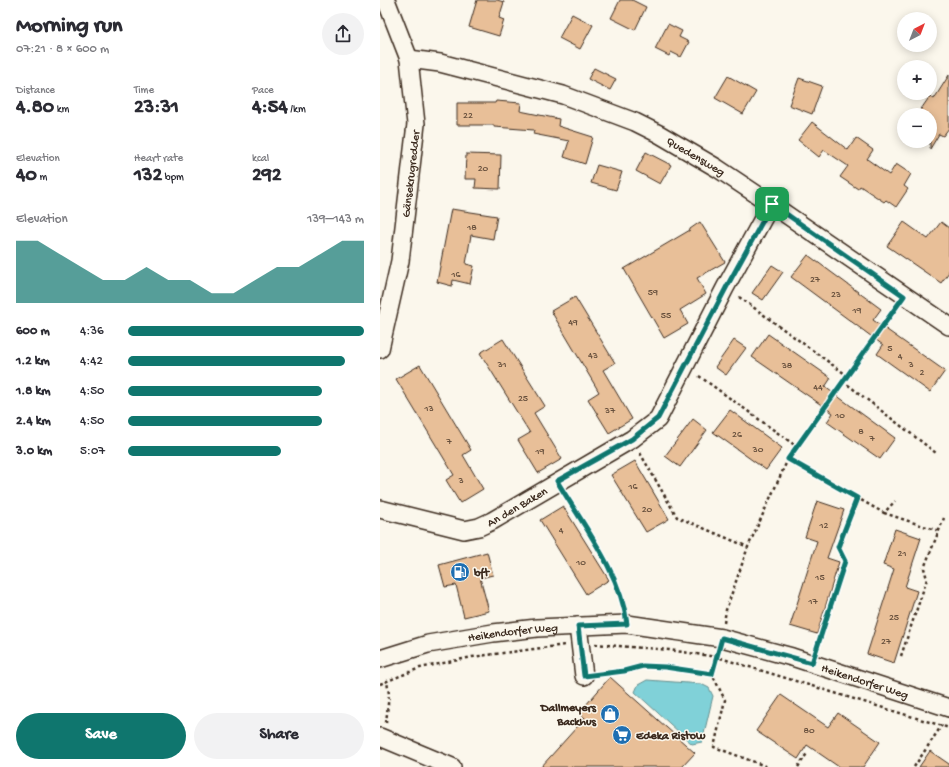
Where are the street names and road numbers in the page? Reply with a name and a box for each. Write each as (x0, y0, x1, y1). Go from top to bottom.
street label: Gänsekrugredder (400, 128, 424, 218)
street label: Quedensweg (663, 135, 727, 180)
street label: An den Baken (485, 485, 551, 531)
street label: Heikendorfer Weg (467, 622, 558, 646)
street label: Heikendorfer Weg (819, 662, 910, 703)

